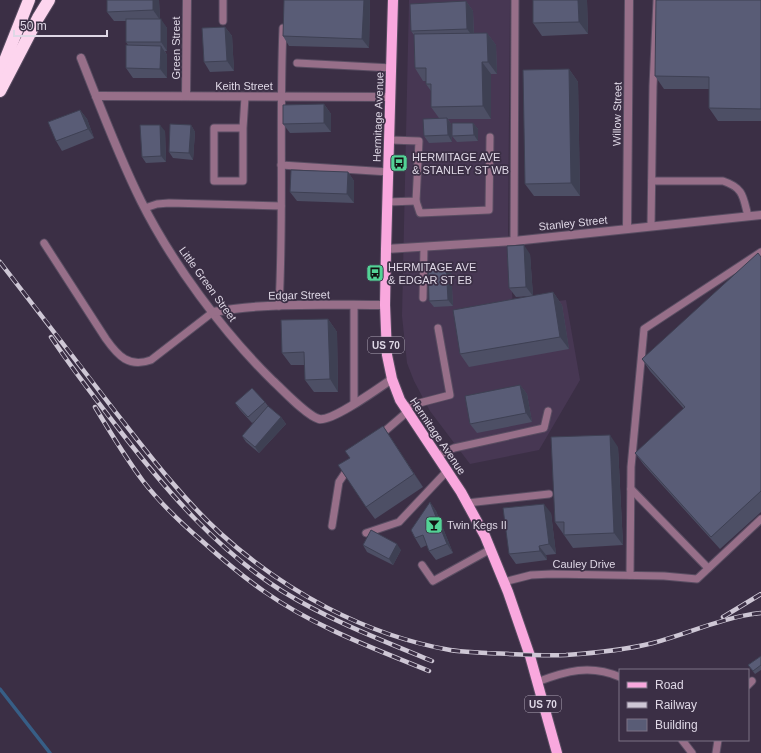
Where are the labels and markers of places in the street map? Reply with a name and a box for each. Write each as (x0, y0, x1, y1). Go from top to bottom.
place label: HERMITAGE AVE & STANLEY ST WB (412, 151, 509, 176)
bus stop icon: HERMITAGE AVE & STANLEY ST WB (389, 153, 409, 173)
place label: HERMITAGE AVE & EDGAR ST EB (388, 261, 476, 286)
bus stop icon: HERMITAGE AVE & EDGAR ST EB (365, 263, 385, 283)
bar icon: Twin Kegs II (424, 515, 444, 535)
place label: Twin Kegs II (447, 519, 507, 531)

